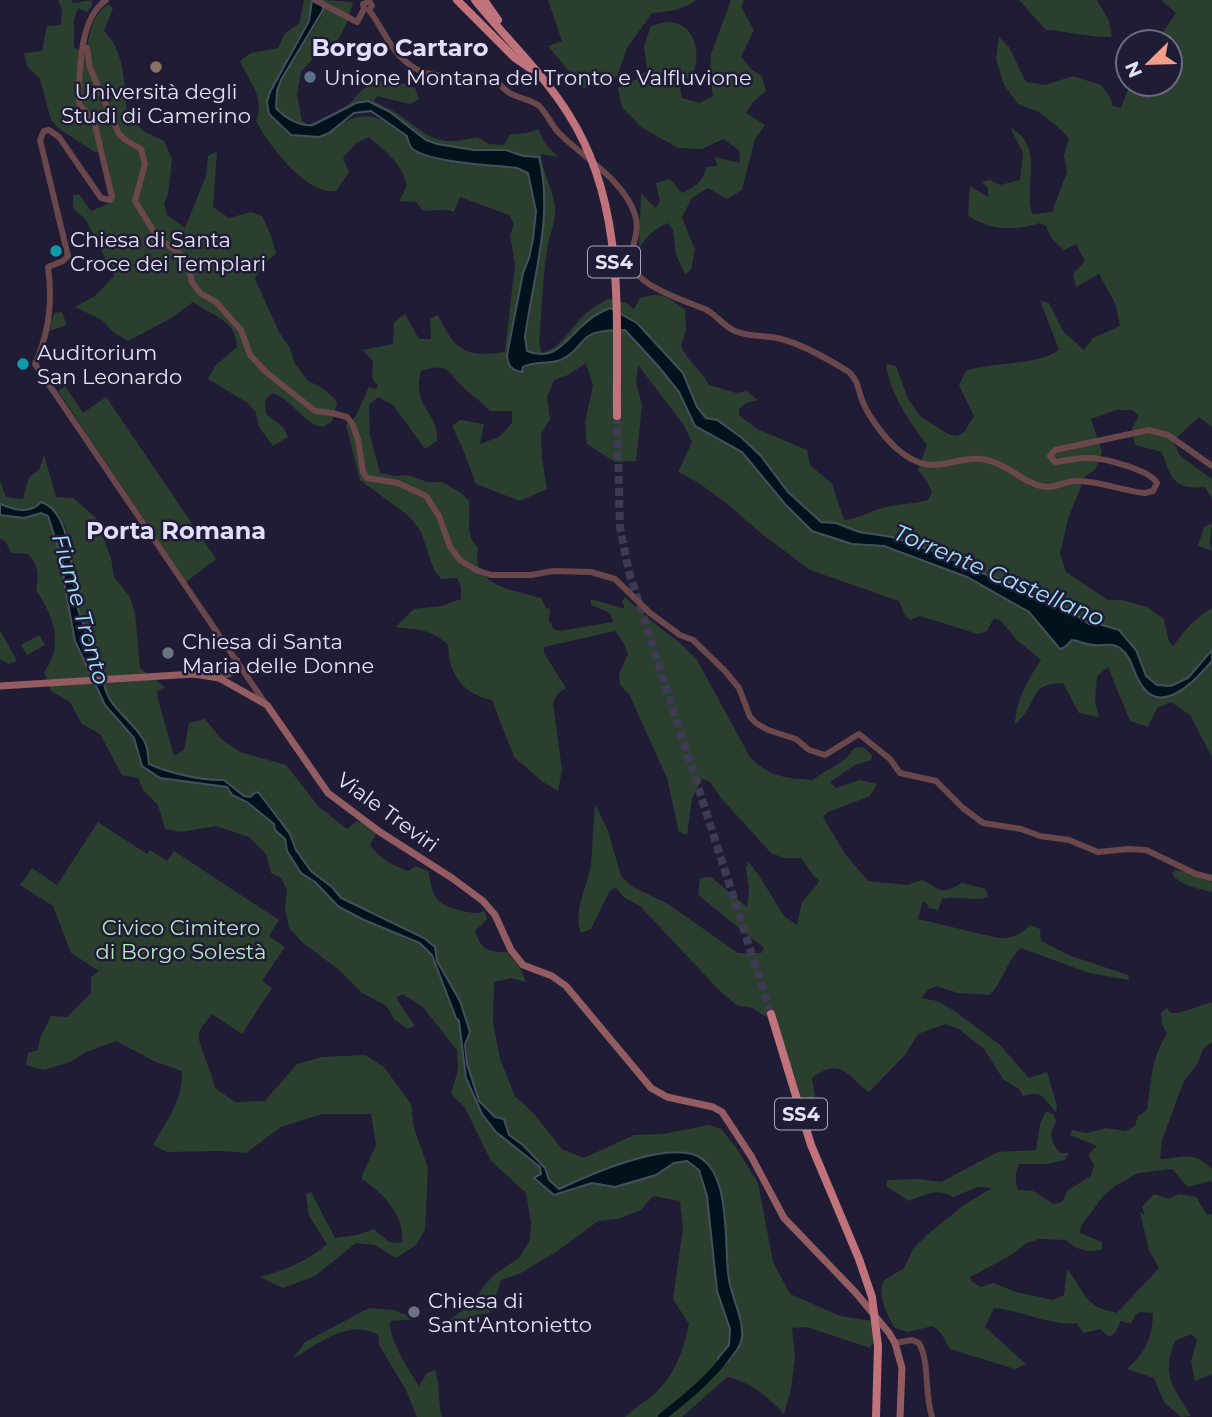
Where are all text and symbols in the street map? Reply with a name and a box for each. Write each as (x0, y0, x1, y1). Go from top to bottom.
north arrow (1114, 28, 1184, 98)
district label: Borgo Cartaro (311, 33, 489, 62)
text: N (1120, 58, 1147, 81)
marker: Università degli Studi di Camerino (148, 59, 164, 75)
place label: Unione Montana del Tronto e Valfluvione (324, 65, 752, 90)
marker: Unione Montana del Tronto e Valfluvione (302, 69, 318, 85)
place label: Università degli Studi di Camerino (61, 79, 251, 128)
place label: Chiesa di Santa Croce dei Templari (70, 227, 266, 276)
marker: Chiesa di Santa Croce dei Templari (48, 243, 64, 259)
road number: SS4 (588, 246, 640, 278)
place label: Auditorium San Leonardo (37, 340, 182, 389)
marker: Auditorium San Leonardo (15, 356, 31, 372)
district label: Porta Romana (86, 516, 266, 545)
water label: Torrente Castellano (889, 518, 1109, 632)
water label: Fiume Tronto (46, 530, 116, 688)
place label: Chiesa di Santa Maria delle Donne (182, 629, 374, 678)
marker: Chiesa di Santa Maria delle Donne (160, 645, 176, 661)
street label: Viale Treviri (332, 767, 444, 857)
park label: Civico Cimitero di Borgo Solestà (96, 915, 266, 964)
road number: SS4 (775, 1098, 827, 1130)
place label: Chiesa di Sant'Antonietto (428, 1288, 592, 1337)
marker: Chiesa di Sant'Antonietto (406, 1304, 422, 1320)

